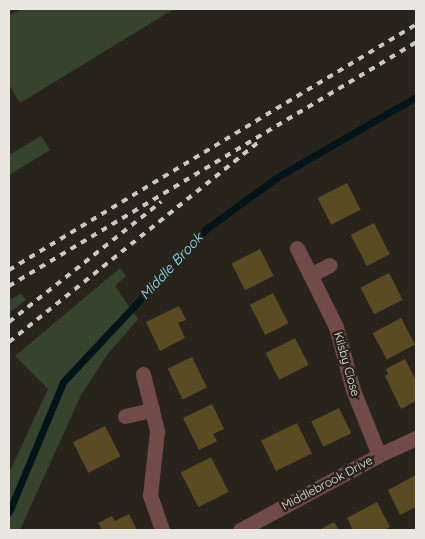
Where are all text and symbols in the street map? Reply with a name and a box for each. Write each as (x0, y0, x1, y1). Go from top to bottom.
water label: Middle Brook (136, 229, 206, 303)
street label: Kilsby Close (331, 330, 363, 398)
street label: Middlebrook Drive (279, 453, 375, 513)

